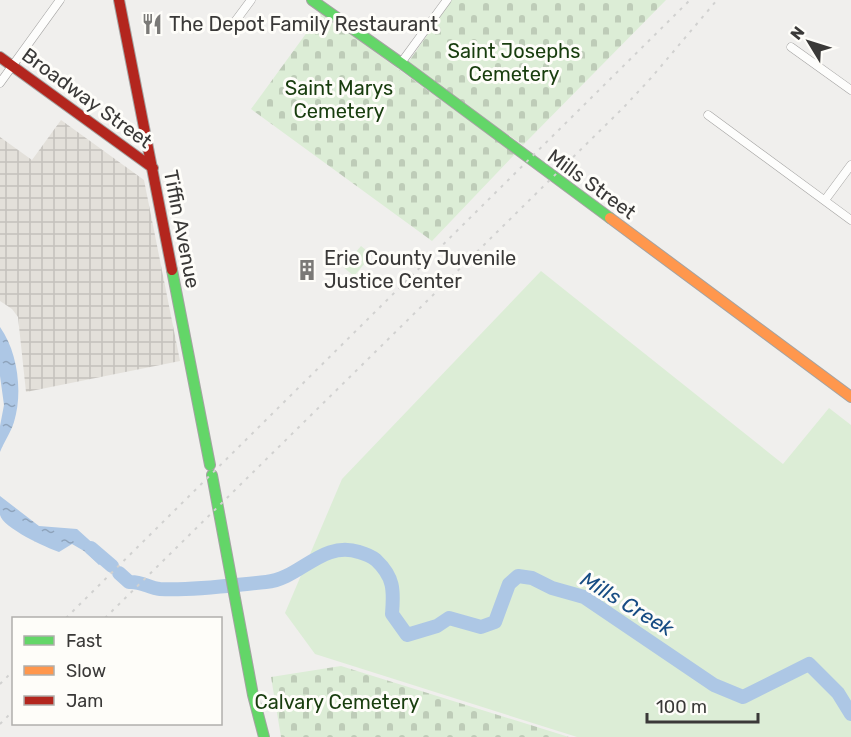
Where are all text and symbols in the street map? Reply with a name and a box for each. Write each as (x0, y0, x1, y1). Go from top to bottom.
restaurant icon: The Depot Family Restaurant (140, 12, 164, 36)
place label: The Depot Family Restaurant (169, 12, 438, 36)
north arrow (779, 12, 839, 72)
text: N (787, 23, 809, 43)
park label: Saint Josephs Cemetery (448, 39, 580, 86)
street label: Broadway Street (17, 43, 157, 153)
park label: Saint Marys Cemetery (285, 76, 393, 123)
street label: Mills Street (543, 144, 641, 224)
street label: Tiffin Avenue (159, 168, 205, 290)
place label: Erie County Juvenile Justice Center (324, 246, 516, 293)
building icon: Erie County Juvenile Justice Center (295, 258, 319, 282)
water label: Mills Creek (576, 566, 679, 642)
legend (12, 617, 222, 725)
text: Fast (66, 630, 102, 652)
text: Slow (66, 660, 106, 682)
scale bar (647, 686, 758, 724)
text: Jam (66, 690, 103, 712)
park label: Calvary Cemetery (254, 690, 420, 714)
text: 100 m (656, 696, 707, 718)

